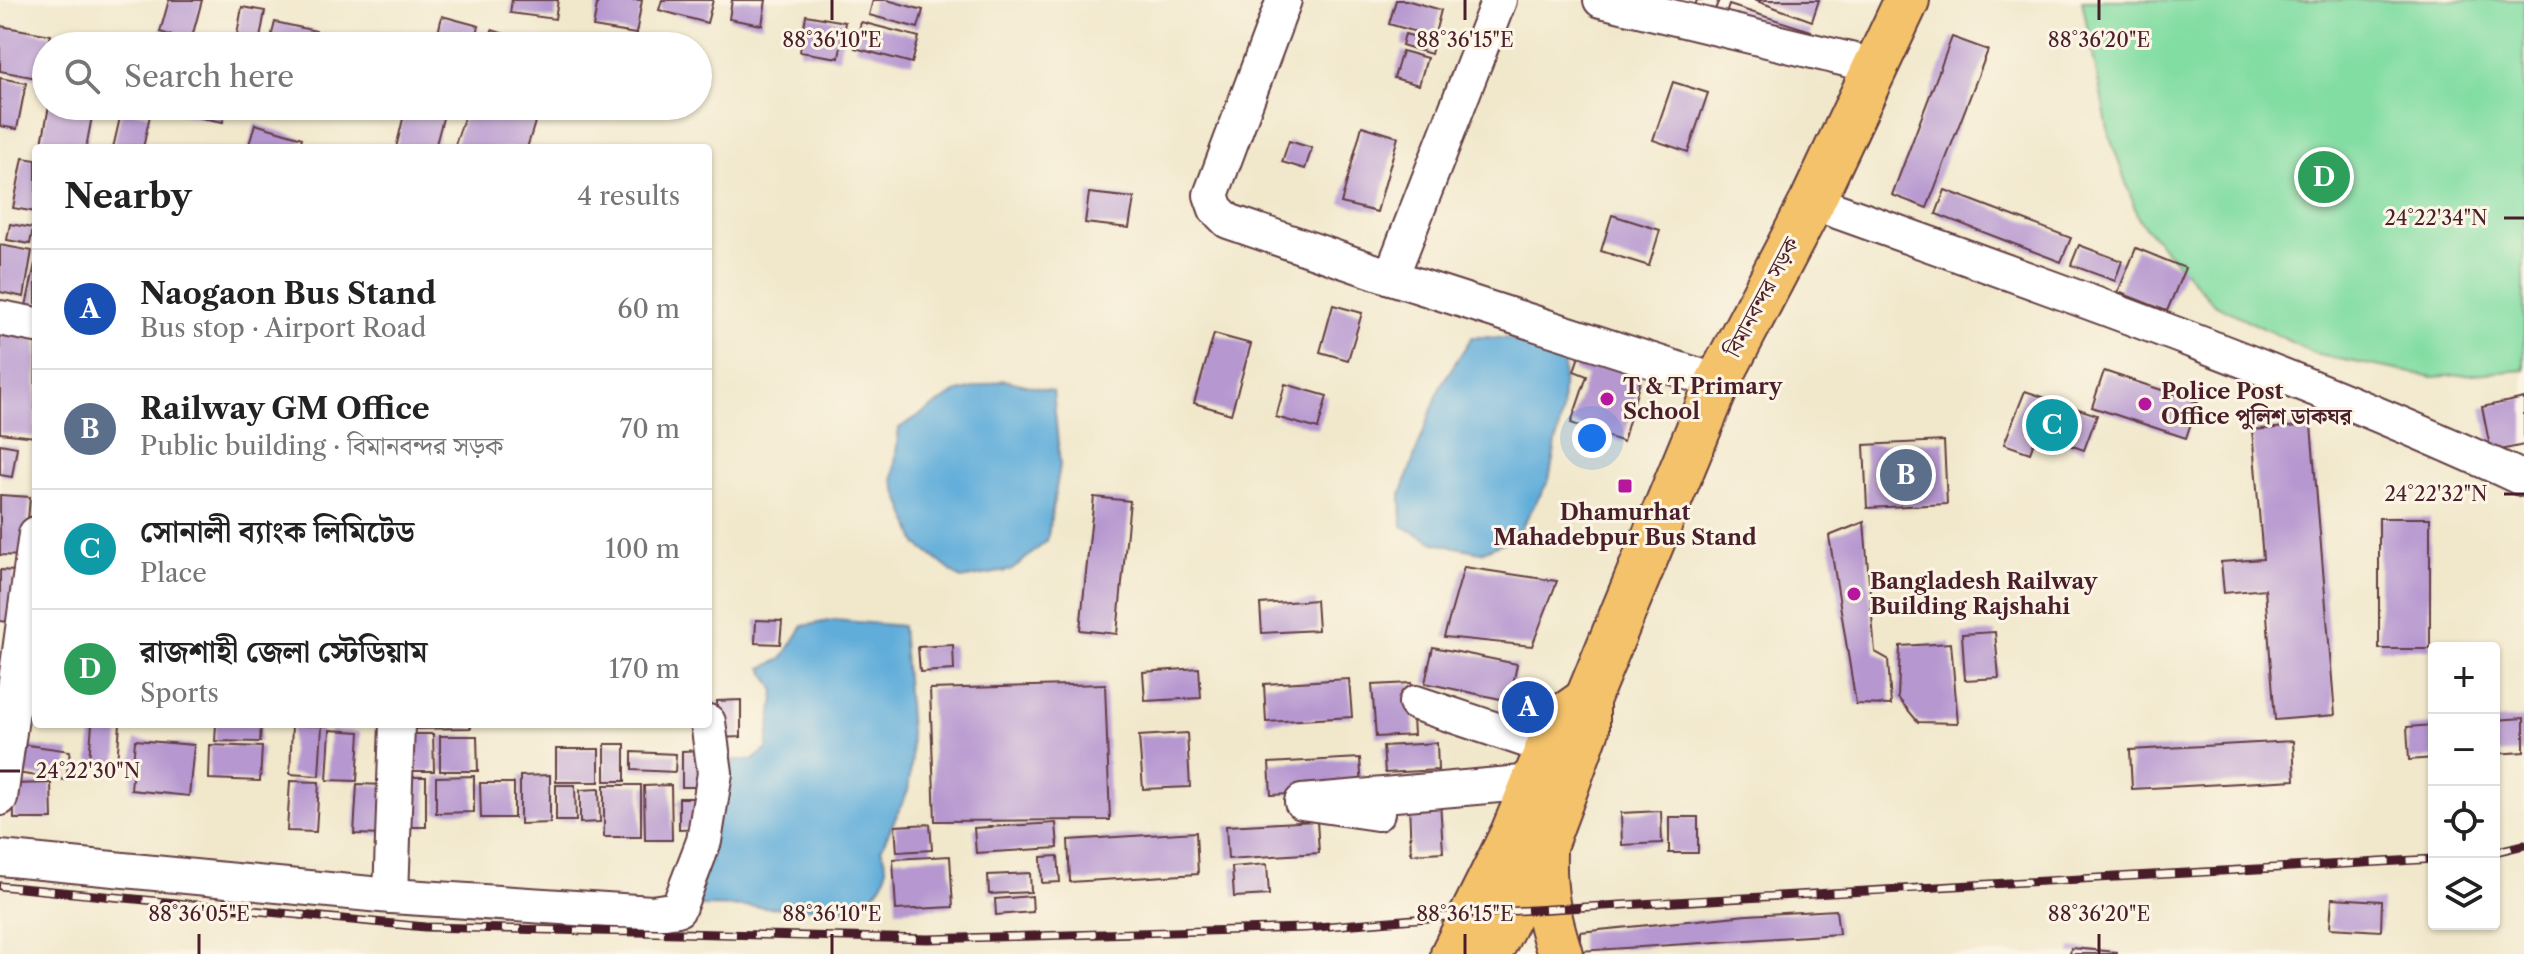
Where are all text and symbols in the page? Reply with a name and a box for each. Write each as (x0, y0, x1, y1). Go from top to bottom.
text: 88°36'10"E (782, 28, 882, 52)
text: 88°36'15"E (1416, 28, 1514, 52)
text: 88°36'20"E (2048, 28, 2150, 52)
search box (32, 32, 712, 120)
icon: search (60, 54, 104, 98)
text: Search here (124, 58, 294, 95)
pin: D (2298, 147, 2350, 207)
text: Nearby (64, 175, 192, 217)
text: 4 results (577, 180, 680, 212)
text: 24°22'34"N (2384, 206, 2488, 230)
street label: বিমানবন্দর সড়ক (1719, 231, 1806, 362)
text: Naogaon Bus Stand (140, 275, 436, 312)
text: A (80, 293, 100, 325)
text: 60 m (617, 293, 680, 325)
text: Bus stop · Airport Road (140, 312, 426, 344)
place label: T & T Primary School (1623, 373, 1783, 425)
place label: Police Post Office পুলিশ ডাকঘর (2161, 378, 2353, 430)
text: Railway GM Office (140, 390, 430, 427)
marker: T & T Primary School (1598, 390, 1616, 408)
pin: C (2026, 395, 2078, 455)
marker: Police Post Office পুলিশ ডাকঘর (2136, 395, 2154, 413)
text: B (80, 413, 100, 445)
text: 70 m (620, 413, 680, 445)
your location (1572, 418, 1612, 458)
text: Public building · বিমানবন্দর সড়ক (140, 430, 503, 462)
pin: B (1880, 445, 1932, 505)
marker: Dhamurhat Mahadebpur Bus Stand (1616, 477, 1634, 495)
text: 24°22'32"N (2384, 482, 2488, 506)
place label: Dhamurhat Mahadebpur Bus Stand (1493, 499, 1757, 551)
text: সোনালী ব্যাংক লিমিটেড (140, 513, 414, 550)
text: C (80, 533, 100, 565)
text: 100 m (605, 533, 680, 565)
text: Place (140, 557, 207, 589)
place label: Bangladesh Railway Building Rajshahi (1870, 568, 2098, 620)
marker: Bangladesh Railway Building Rajshahi (1845, 585, 1863, 603)
text: রাজশাহী জেলা স্টেডিয়াম (140, 633, 428, 670)
map controls (2428, 642, 2500, 930)
button: + (2428, 642, 2500, 714)
text: D (79, 653, 101, 685)
text: 170 m (609, 653, 680, 685)
text: Sports (140, 677, 219, 709)
pin: A (1502, 677, 1554, 737)
button: − (2428, 714, 2500, 786)
text: 24°22'30"N (36, 759, 140, 783)
button: locate (2428, 786, 2500, 858)
button: layers (2428, 858, 2500, 930)
text: 88°36'05"E (148, 902, 250, 926)
text: 88°36'10"E (782, 902, 882, 926)
text: 88°36'15"E (1416, 902, 1514, 926)
text: 88°36'20"E (2048, 902, 2150, 926)

